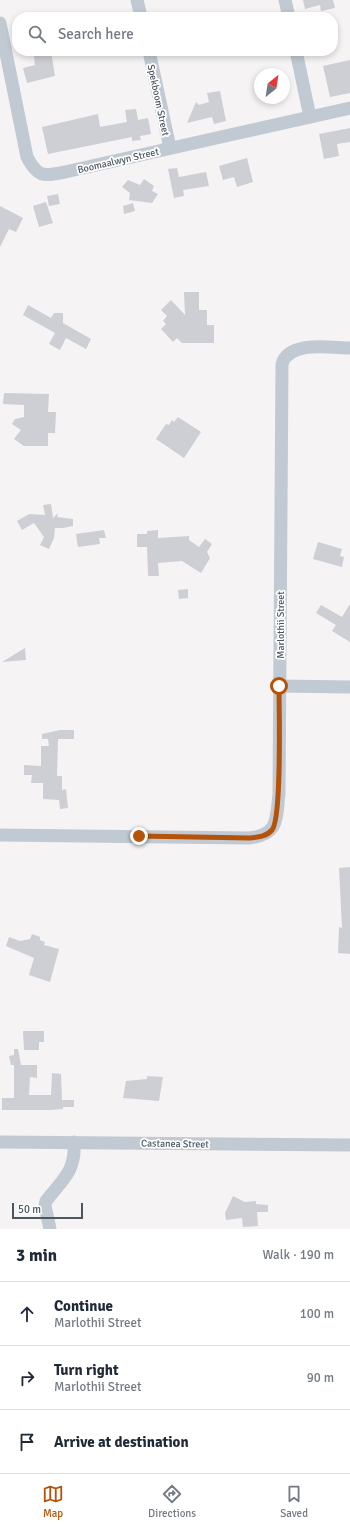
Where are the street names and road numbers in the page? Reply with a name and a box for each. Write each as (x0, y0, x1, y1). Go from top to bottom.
street label: Spekboom Street (145, 63, 172, 138)
street label: Boomaalwyn Street (76, 146, 161, 176)
street label: Marlothii Street (275, 591, 287, 659)
street label: Castanea Street (141, 1137, 209, 1151)

